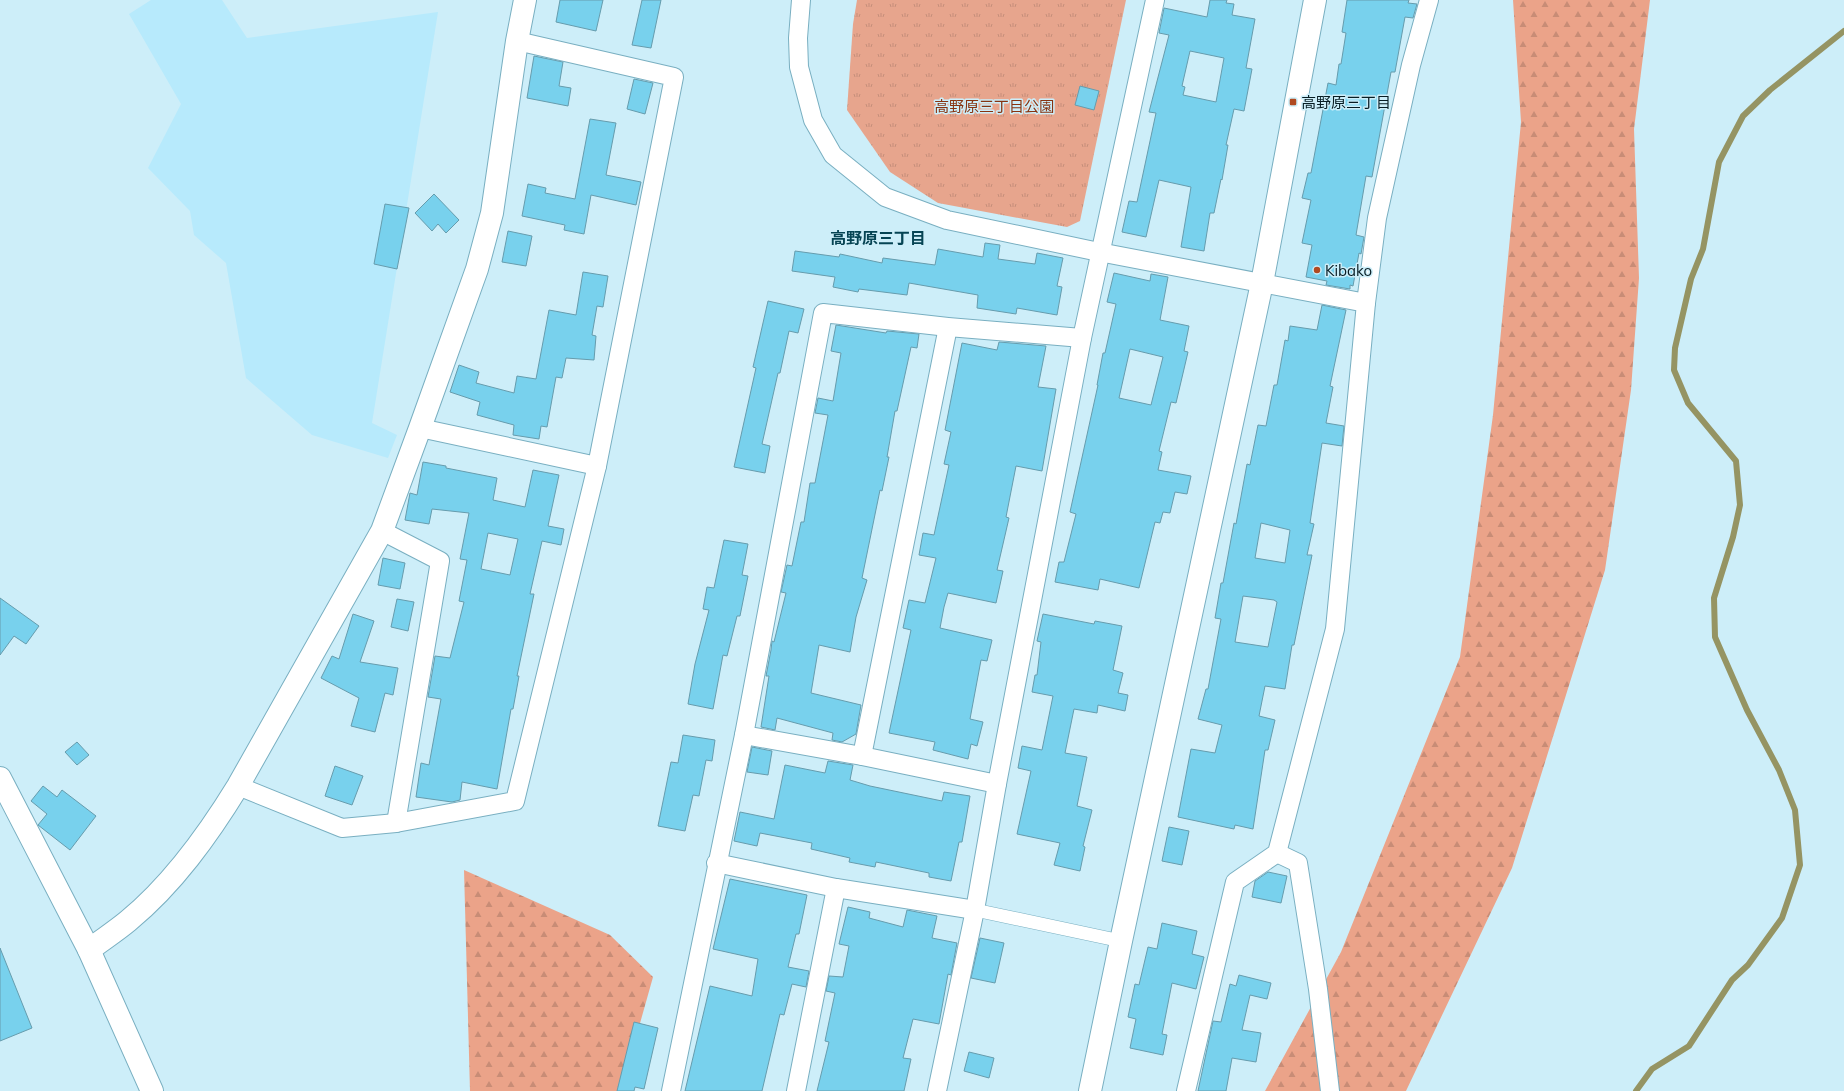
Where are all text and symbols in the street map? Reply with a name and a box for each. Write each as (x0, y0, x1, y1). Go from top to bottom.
place label: 高野原三丁目 (1301, 93, 1391, 112)
park label: 高野原三丁目公園 (934, 97, 1054, 116)
marker: 高野原三丁目 (1288, 97, 1298, 107)
district label: 高野原三丁目 (830, 228, 926, 248)
place label: Kibako (1325, 261, 1372, 280)
marker: Kibako (1312, 265, 1322, 275)

